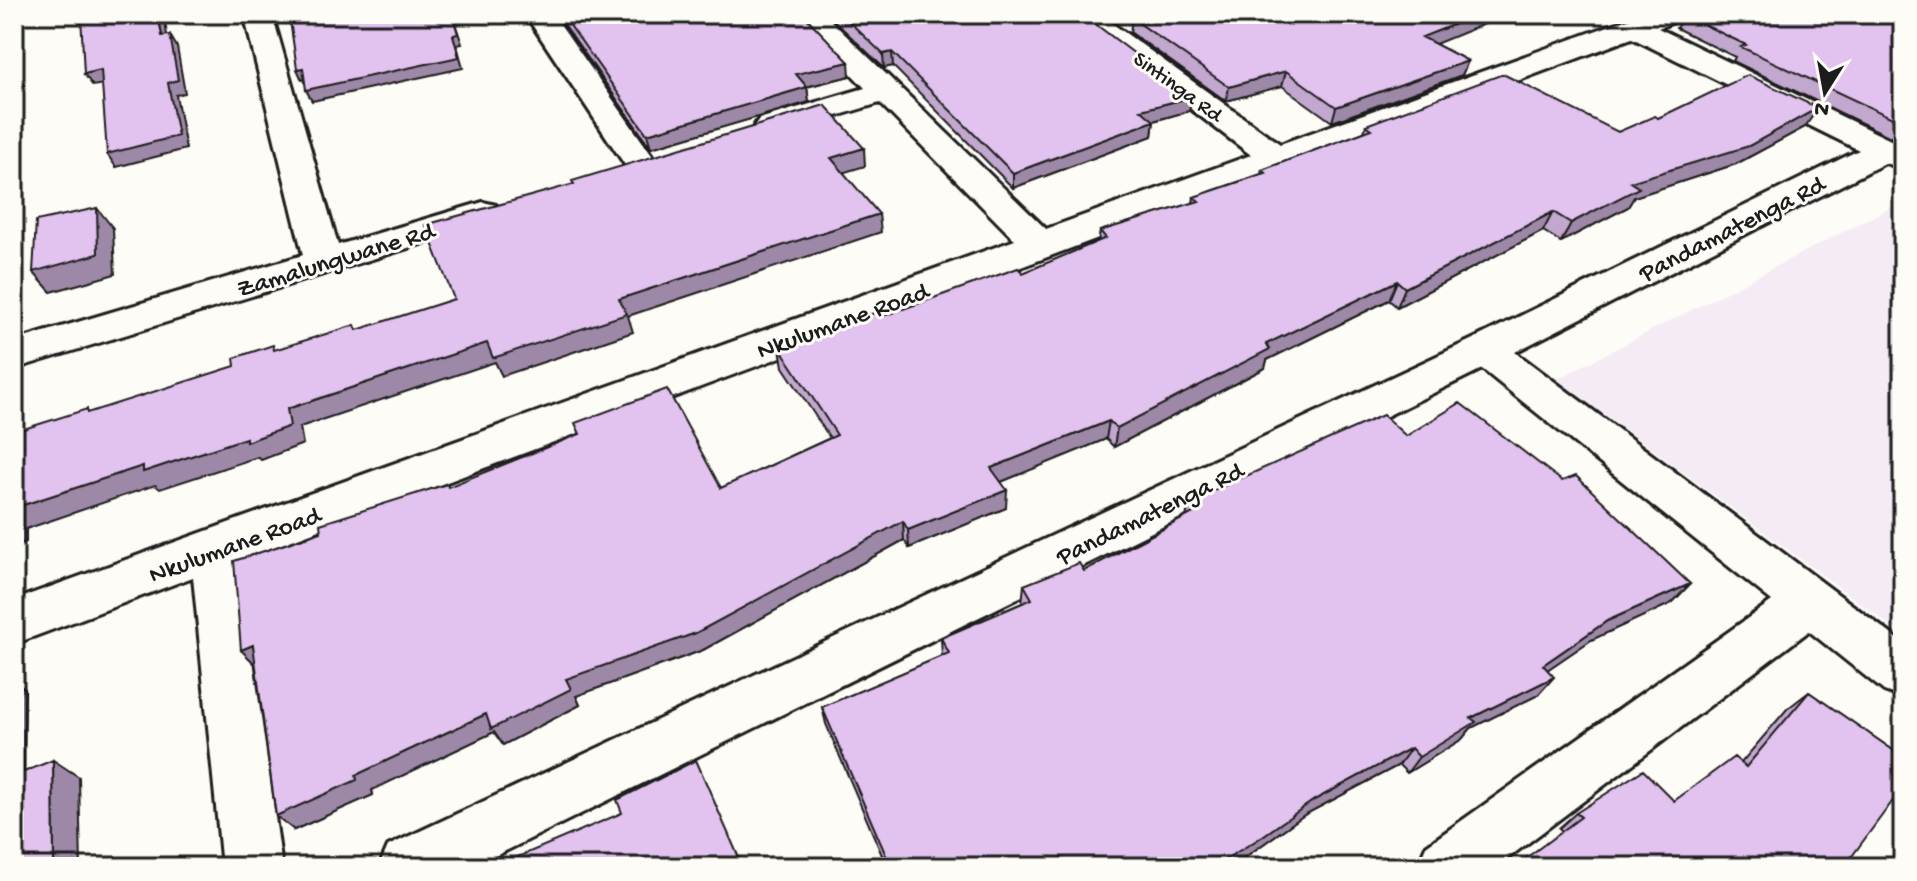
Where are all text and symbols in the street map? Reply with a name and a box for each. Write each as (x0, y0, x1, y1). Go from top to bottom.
street label: Sintinga Rd (1127, 47, 1228, 131)
north arrow (1785, 52, 1865, 132)
text: N (1812, 94, 1831, 122)
street label: Pandamatenga Rd (1634, 170, 1833, 292)
street label: Zamalungwane Rd (234, 217, 440, 307)
street label: Nkulumane Road (754, 277, 935, 369)
street label: Pandamatenga Rd (1051, 457, 1251, 575)
street label: Nkulumane Road (146, 501, 327, 593)

